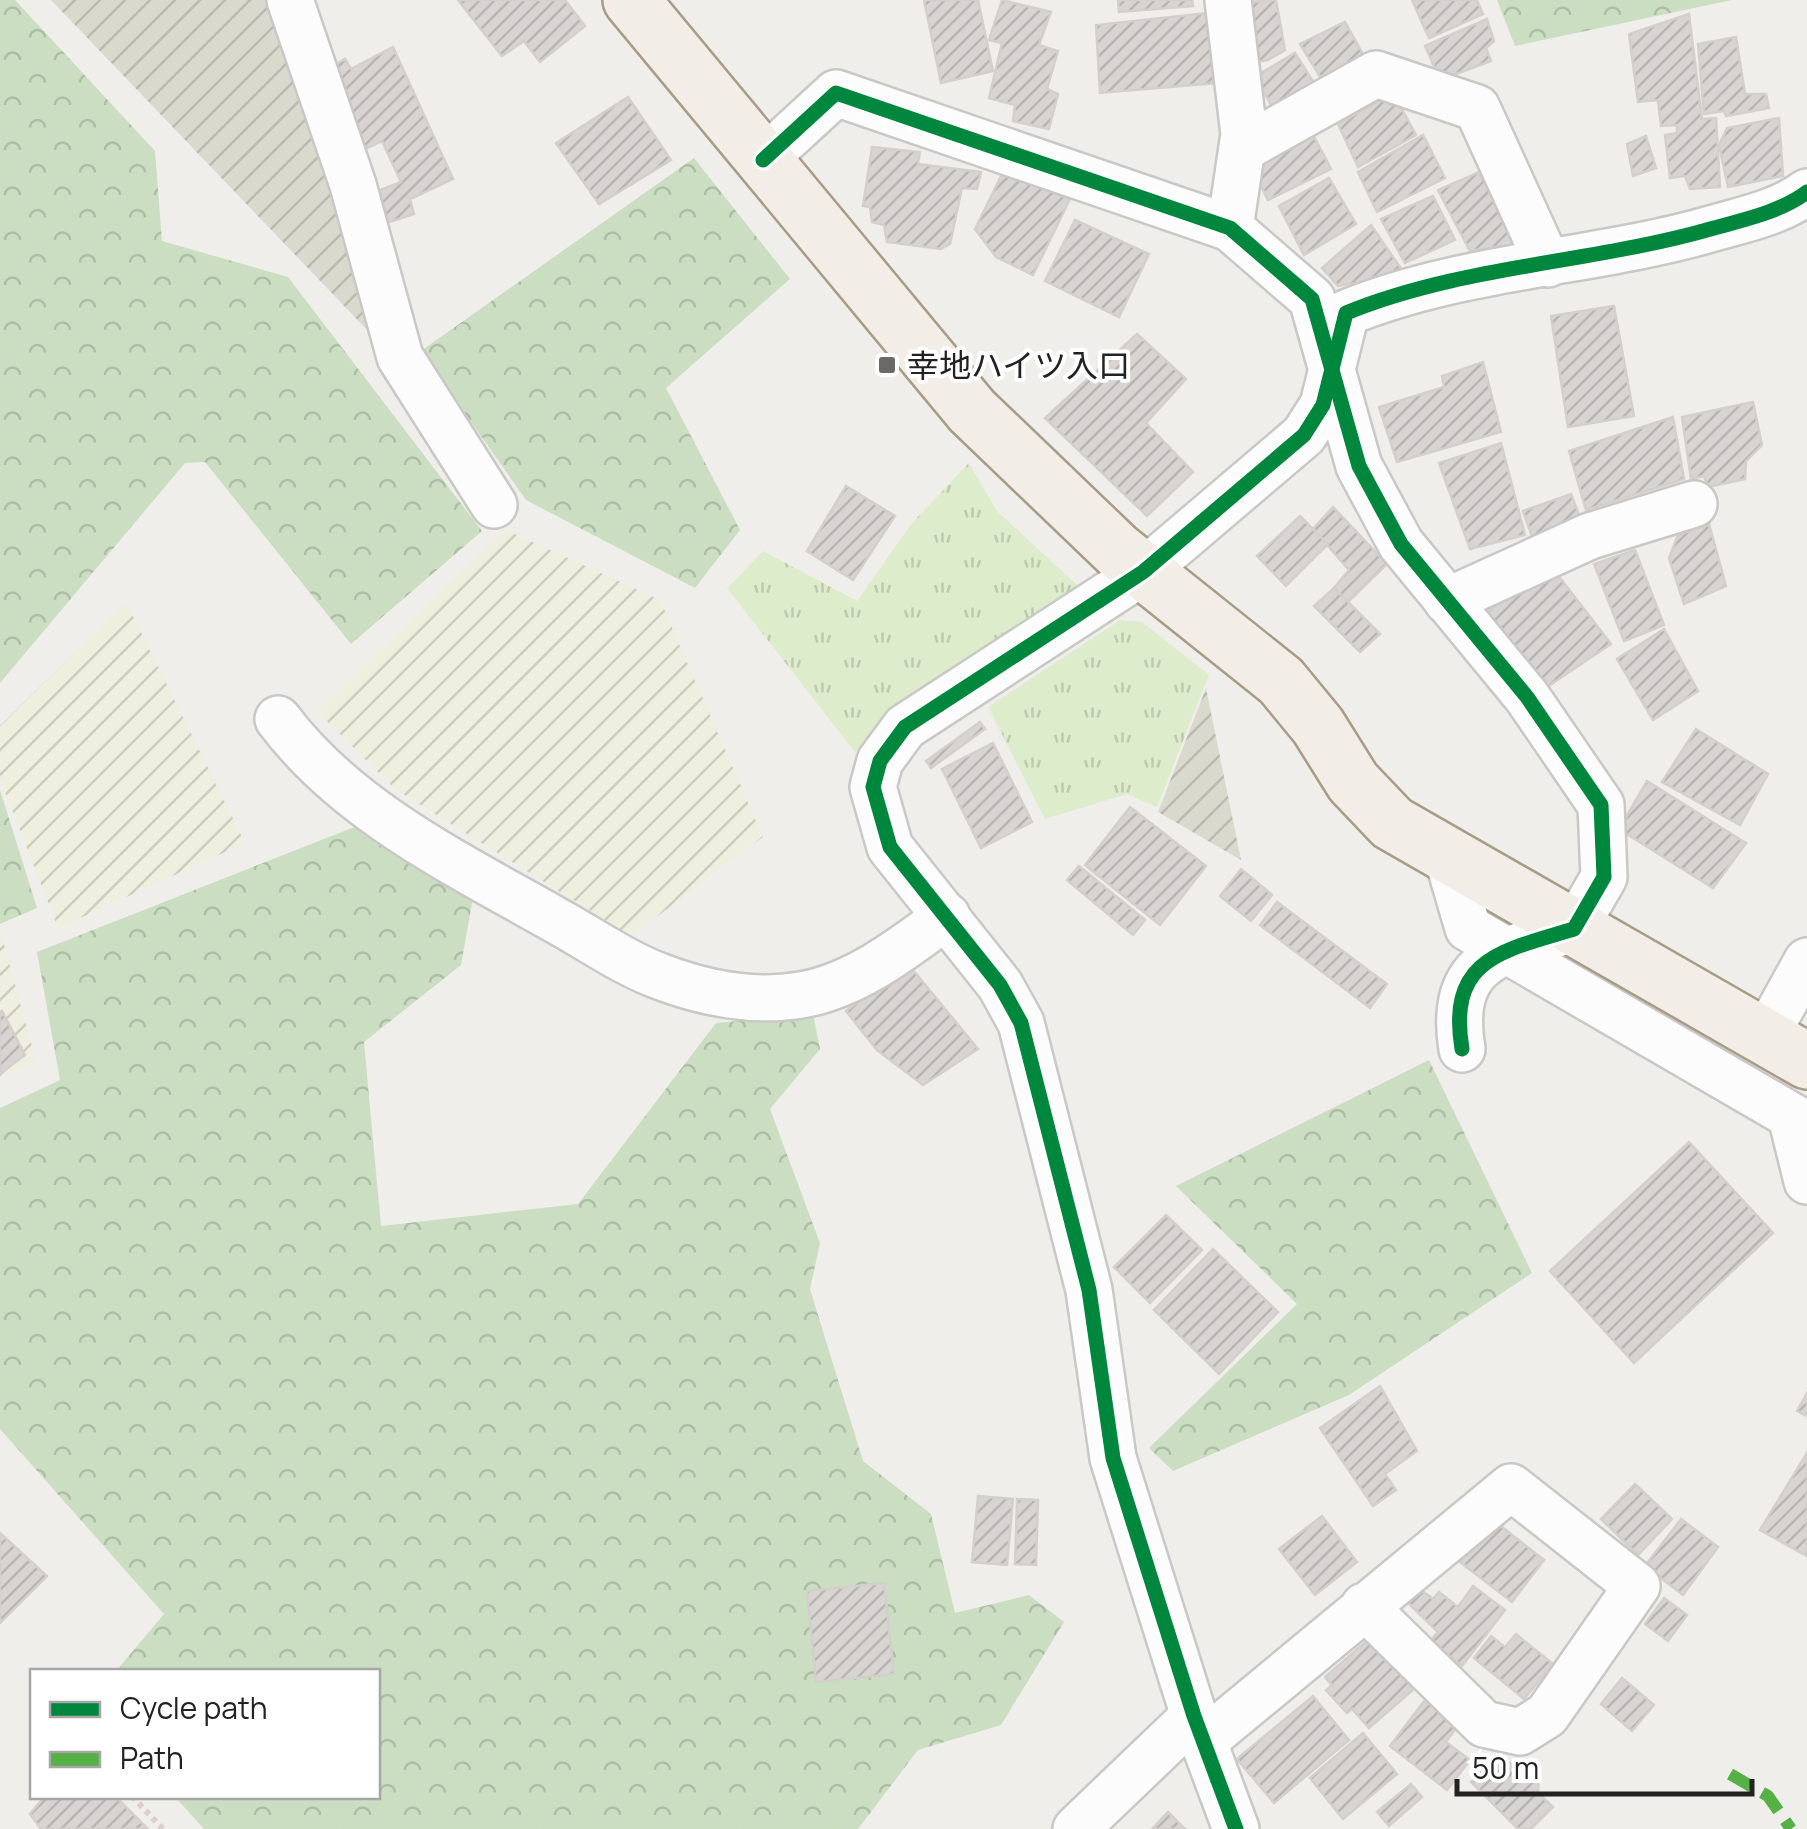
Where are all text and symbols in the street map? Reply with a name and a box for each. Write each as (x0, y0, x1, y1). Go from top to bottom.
place label: 幸地ハイツ入口 (907, 343, 1130, 387)
marker: 幸地ハイツ入口 (876, 354, 898, 376)
legend (30, 1669, 380, 1799)
text: Cycle path (120, 1687, 268, 1728)
scale bar (1457, 1734, 1752, 1796)
text: Path (120, 1737, 184, 1778)
text: 50 m (1472, 1747, 1539, 1788)

